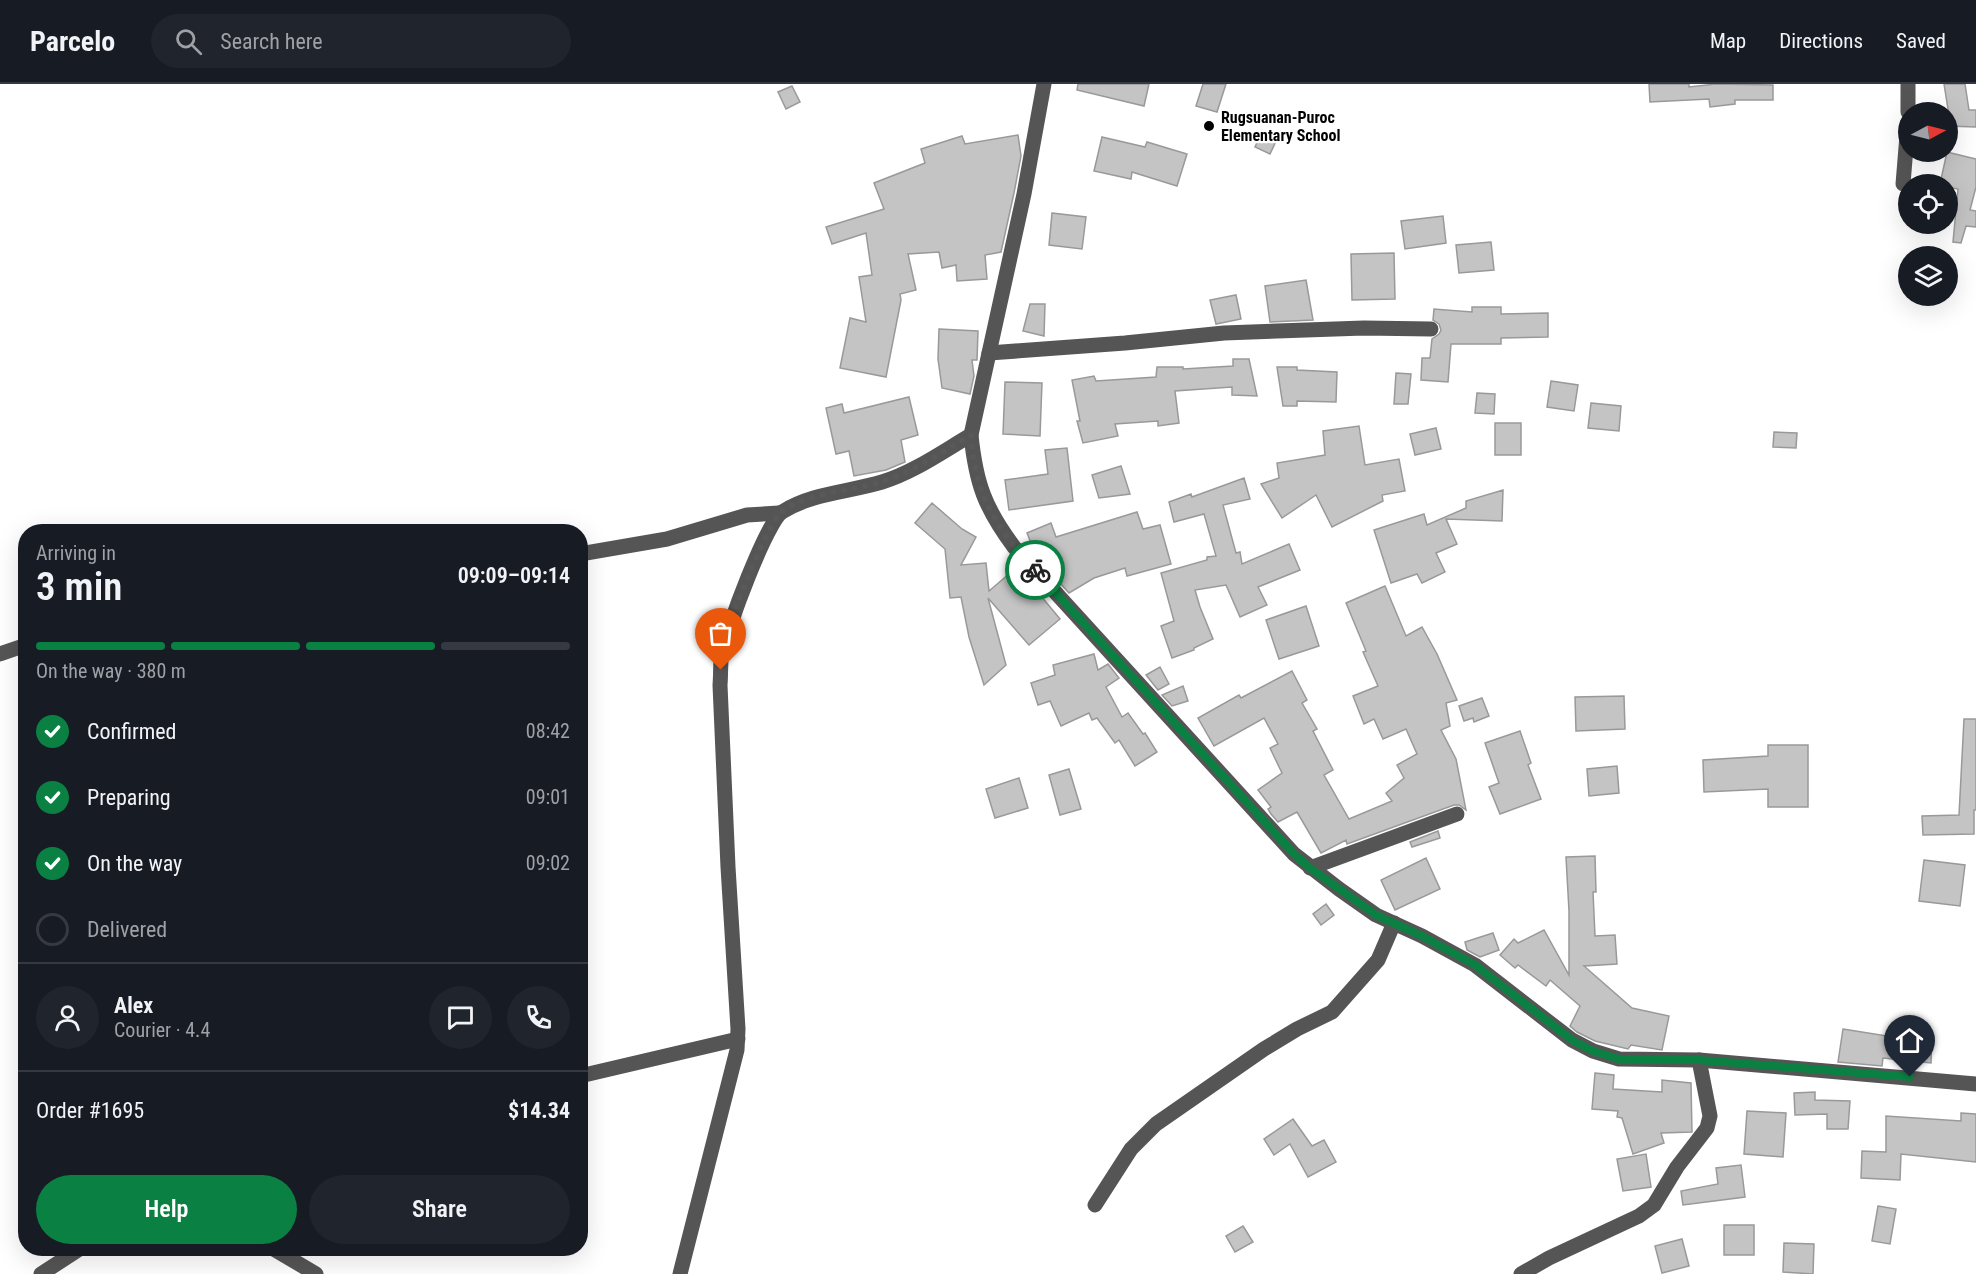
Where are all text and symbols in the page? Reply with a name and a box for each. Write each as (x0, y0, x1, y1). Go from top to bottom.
search box (151, 14, 571, 68)
text: Parcelo (30, 25, 115, 58)
icon: search (172, 25, 205, 58)
text: Search here (220, 29, 323, 54)
text: Map (1710, 29, 1746, 53)
text: Directions (1779, 29, 1863, 53)
text: Saved (1896, 29, 1946, 53)
north arrow (1898, 102, 1958, 162)
map controls (1898, 102, 1958, 306)
place label: Rugsuanan-Puroc Elementary School (1221, 108, 1340, 145)
marker: Rugsuanan-Puroc Elementary School (1202, 119, 1216, 133)
button: locate (1898, 174, 1958, 234)
button: layers (1898, 246, 1958, 306)
courier (1005, 540, 1065, 600)
text: Arriving in (36, 541, 116, 565)
icon: bike (1019, 554, 1052, 587)
text: 09:09–09:14 (458, 563, 570, 588)
text: 3 min (36, 564, 122, 610)
pin (695, 608, 746, 670)
icon: bag (704, 617, 737, 650)
text: On the way · 380 m (36, 659, 186, 683)
icon: check (36, 715, 69, 748)
text: Confirmed (87, 719, 176, 744)
text: 08:42 (526, 719, 570, 743)
icon: check (36, 781, 69, 814)
text: Preparing (87, 785, 171, 810)
text: 09:01 (526, 785, 570, 809)
icon: check (36, 847, 69, 880)
text: On the way (87, 851, 182, 876)
text: 09:02 (526, 851, 570, 875)
text: Delivered (87, 917, 167, 942)
button: person (36, 986, 99, 1049)
button: chat (429, 986, 492, 1049)
button: phone (507, 986, 570, 1049)
text: Alex (114, 993, 153, 1018)
pin (1884, 1015, 1935, 1077)
text: Courier · 4.4 (114, 1018, 210, 1042)
icon: home (1893, 1024, 1926, 1057)
text: Order #1695 (36, 1098, 144, 1123)
text: $14.34 (508, 1098, 570, 1123)
button: Help (36, 1175, 297, 1244)
button: Share (309, 1175, 570, 1244)

